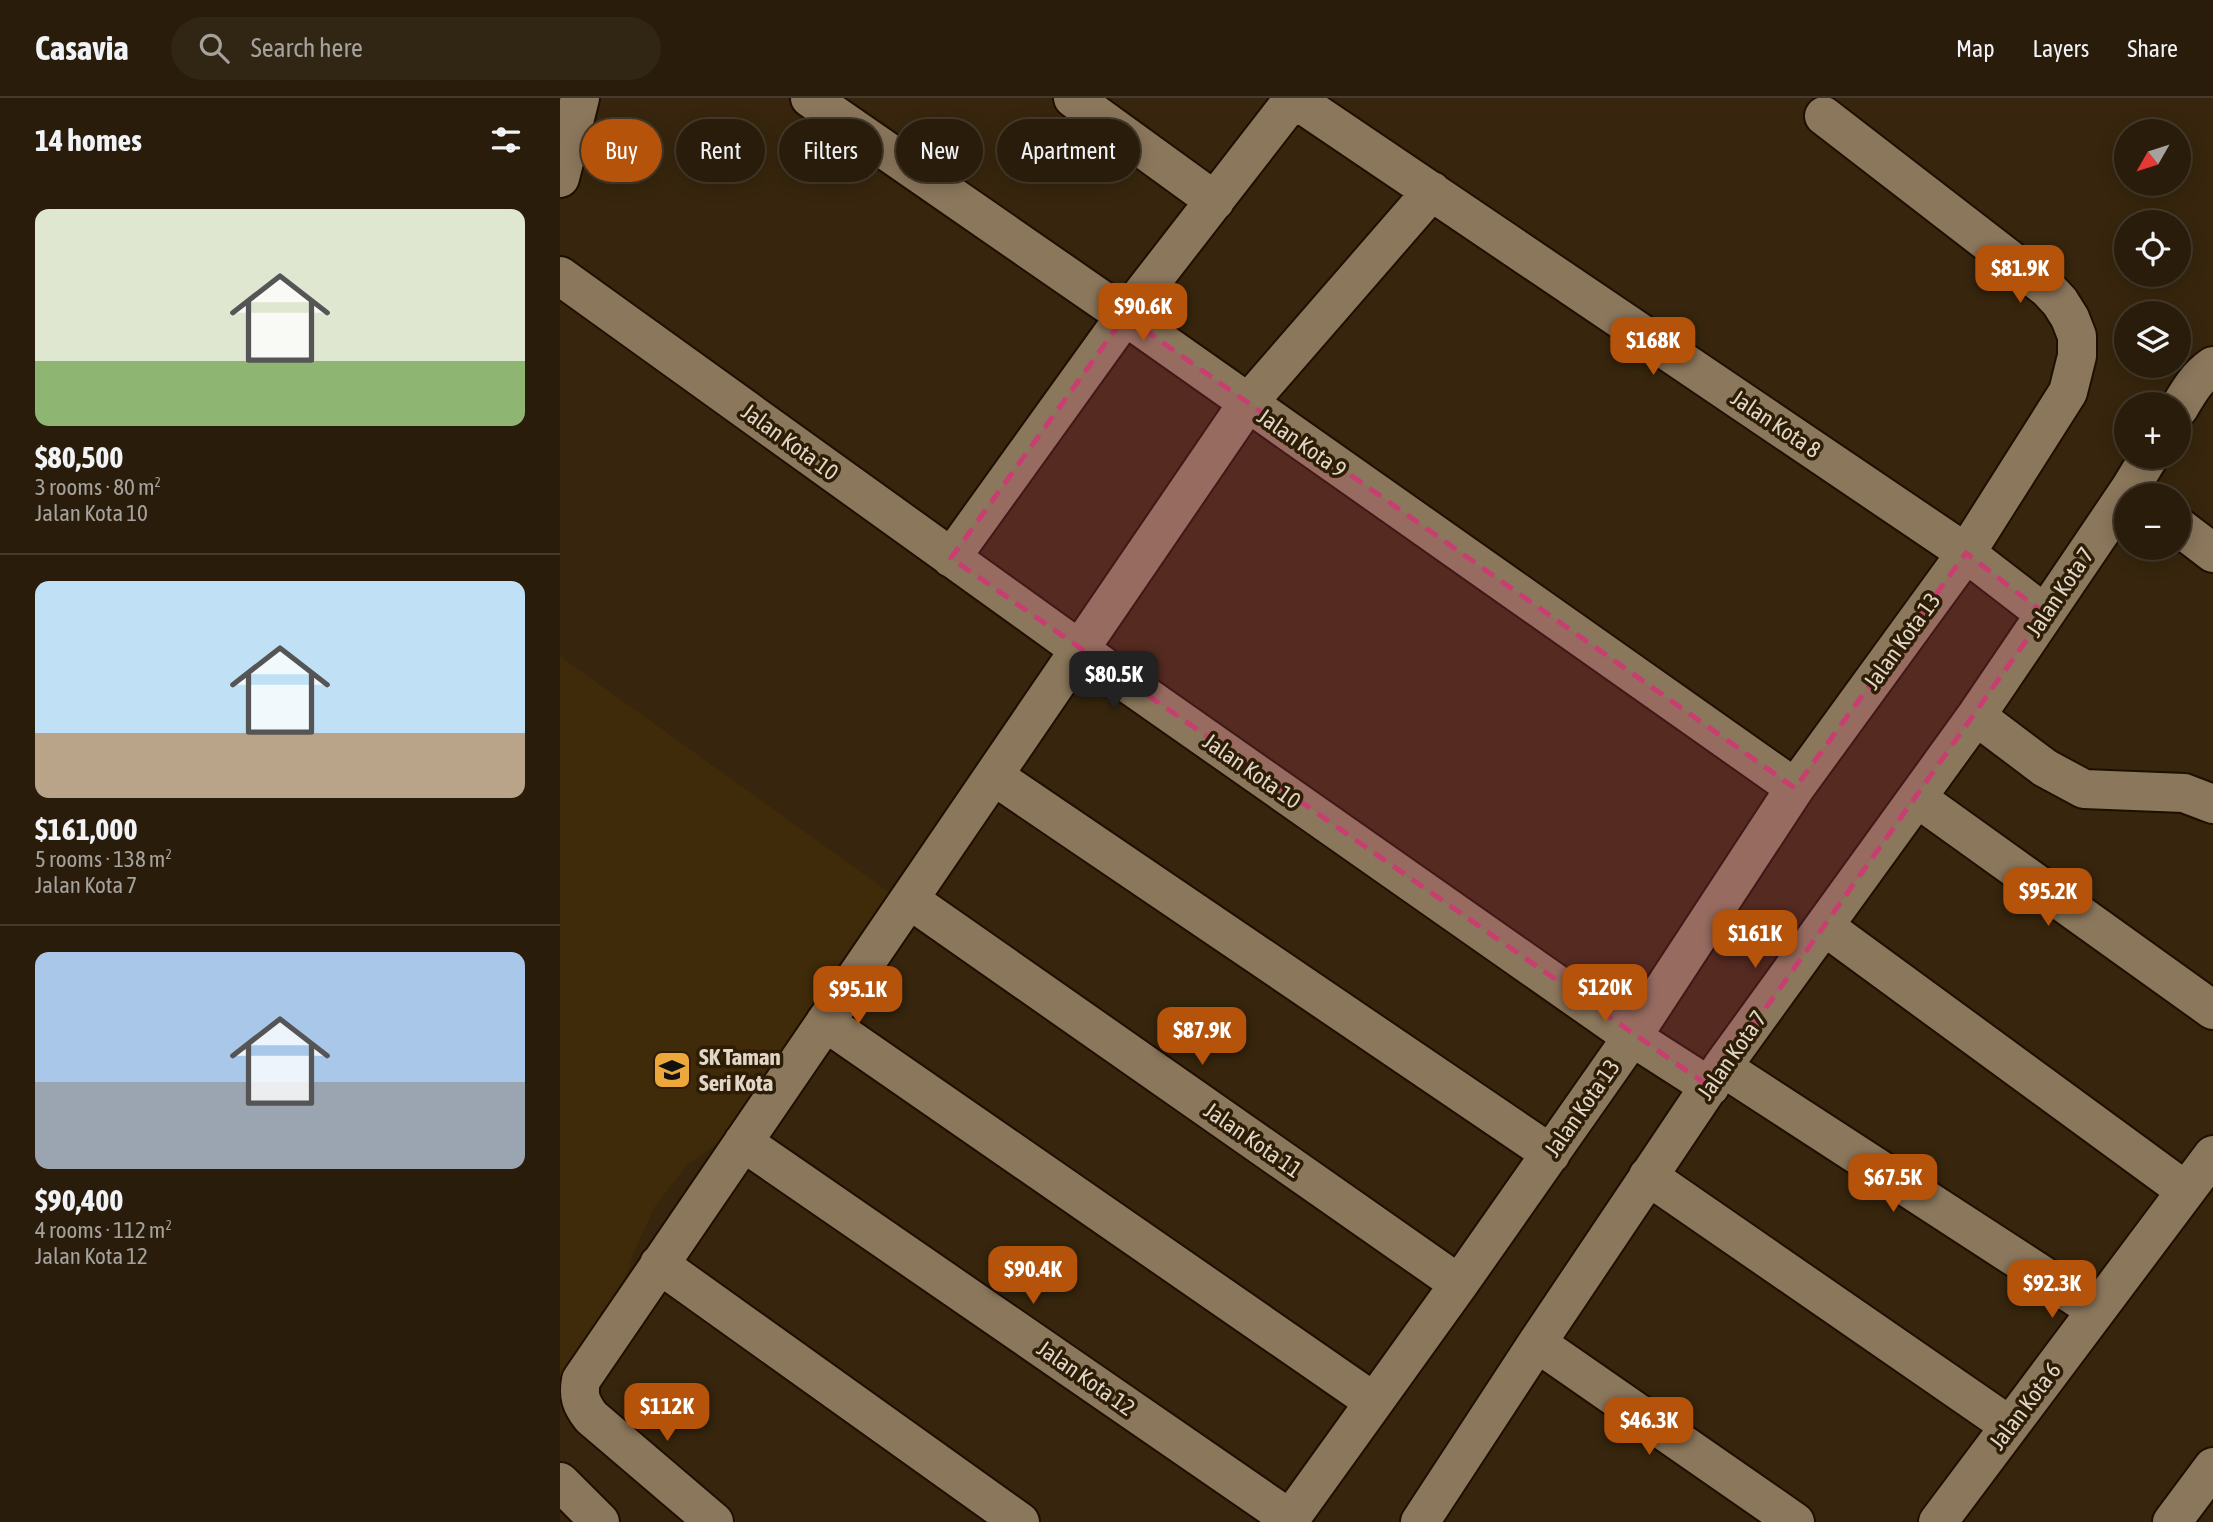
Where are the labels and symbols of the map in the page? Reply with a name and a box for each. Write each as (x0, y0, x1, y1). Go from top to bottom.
north arrow (2114, 119, 2191, 196)
pin: $81.9K (1963, 246, 2077, 305)
pin: $90.6K (1086, 284, 1200, 343)
pin: $168K (1604, 317, 1702, 377)
street label: Jalan Kota 8 (1726, 385, 1826, 463)
street label: Jalan Kota 10 (737, 398, 843, 486)
street label: Jalan Kota 9 (1253, 403, 1351, 483)
street label: Jalan Kota 7 (2021, 542, 2099, 642)
street label: Jalan Kota 13 (1858, 588, 1946, 694)
pin: $80.5K (1057, 652, 1171, 711)
street label: Jalan Kota 10 (1198, 728, 1306, 814)
pin: $95.2K (1991, 868, 2105, 928)
pin: $161K (1706, 910, 1804, 970)
pin: $120K (1556, 964, 1654, 1024)
pin: $95.1K (801, 967, 915, 1026)
street label: Jalan Kota 7 (1692, 1006, 1772, 1104)
pin: $87.9K (1145, 1007, 1259, 1067)
place label: SK Taman Seri Kota (699, 1044, 781, 1096)
school or university icon: SK Taman Seri Kota (651, 1049, 693, 1091)
street label: Jalan Kota 13 (1539, 1054, 1625, 1162)
street label: Jalan Kota 11 (1199, 1097, 1307, 1183)
pin: $67.5K (1836, 1154, 1950, 1214)
pin: $90.4K (976, 1246, 1090, 1306)
pin: $92.3K (1995, 1260, 2109, 1320)
street label: Jalan Kota 12 (1032, 1335, 1140, 1421)
street label: Jalan Kota 6 (1984, 1357, 2066, 1455)
pin: $112K (618, 1384, 716, 1443)
pin: $46.3K (1592, 1398, 1706, 1457)

